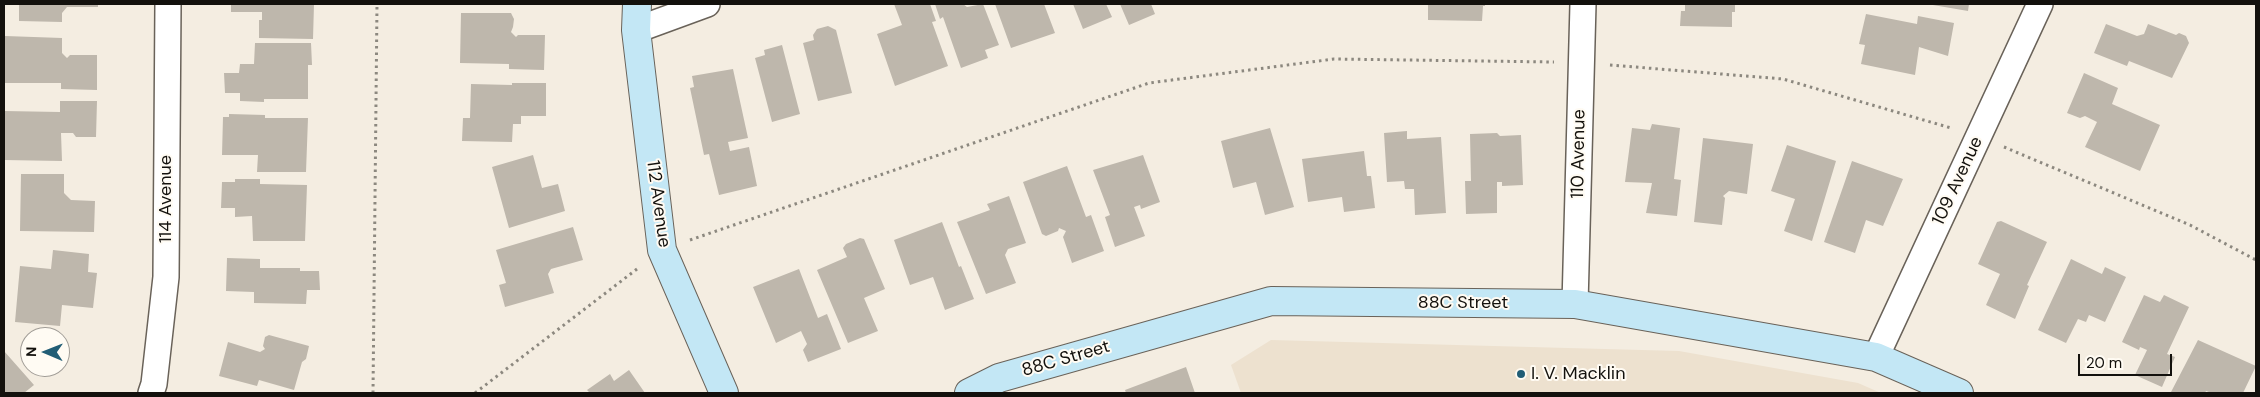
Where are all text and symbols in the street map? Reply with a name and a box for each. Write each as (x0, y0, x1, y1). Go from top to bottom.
street label: 110 Avenue (1567, 109, 1591, 199)
street label: 109 Avenue (1928, 133, 1988, 229)
street label: 114 Avenue (155, 155, 177, 243)
street label: 112 Avenue (641, 159, 675, 249)
street label: 88C Street (1418, 292, 1508, 314)
north arrow (20, 327, 70, 377)
street label: 88C Street (1019, 336, 1113, 382)
scale bar (2080, 344, 2174, 376)
text: N (22, 346, 40, 357)
text: 20 m (2086, 353, 2122, 373)
place label: I. V. Macklin (1531, 363, 1625, 385)
marker: I. V. Macklin (1515, 368, 1527, 380)

